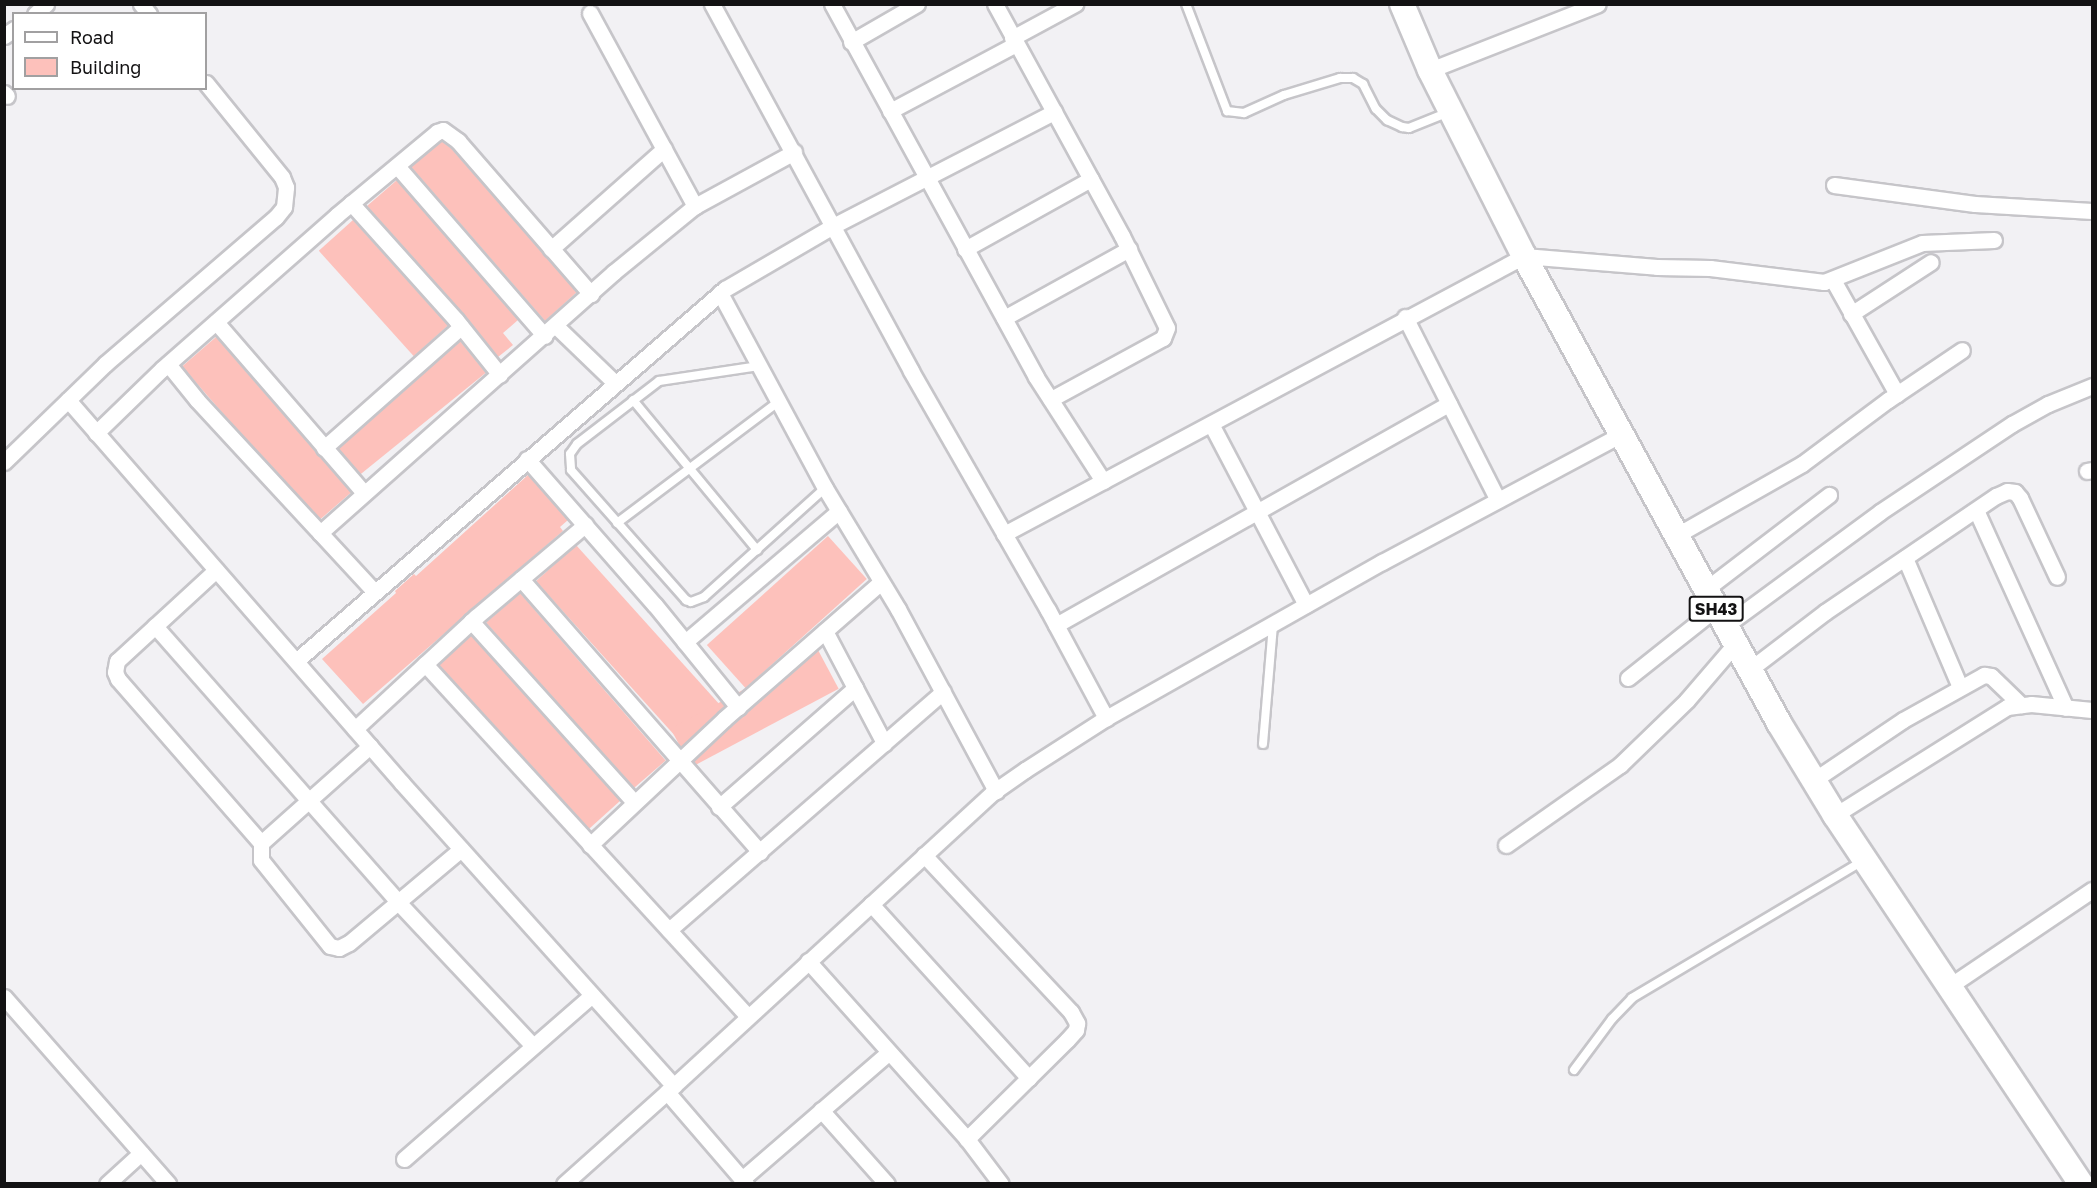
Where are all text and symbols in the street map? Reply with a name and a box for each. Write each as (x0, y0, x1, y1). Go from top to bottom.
legend (12, 12, 207, 90)
text: Road (70, 26, 114, 48)
text: Building (70, 56, 141, 78)
road number: SH43 (1688, 596, 1744, 622)

